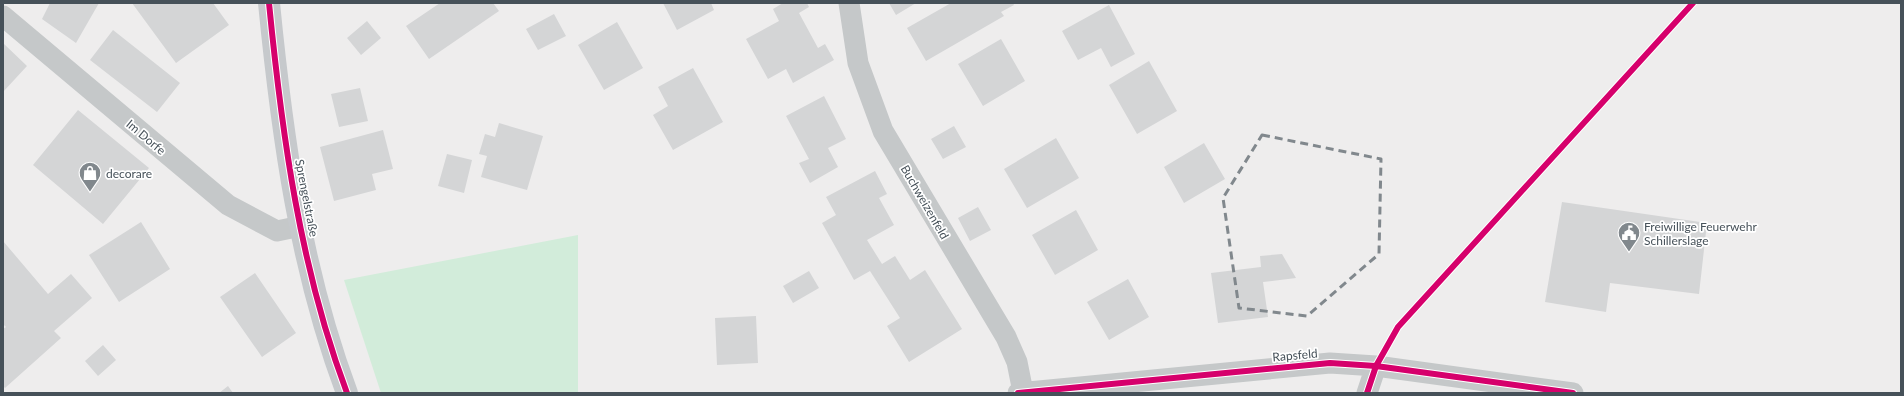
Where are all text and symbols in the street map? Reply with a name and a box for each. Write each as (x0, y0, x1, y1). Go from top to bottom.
street label: Im Dorfe (123, 116, 169, 158)
street label: Sprengelstraße (292, 158, 322, 238)
shop icon: decorare (77, 160, 103, 193)
street label: Buchweizenfeld (898, 162, 952, 242)
place label: decorare (106, 166, 152, 181)
place label: Freiwillige Feuerwehr Schillerslage (1644, 219, 1757, 248)
public building icon: Freiwillige Feuerwehr Schillerslage (1616, 220, 1642, 253)
street label: Rapsfeld (1272, 346, 1318, 364)

